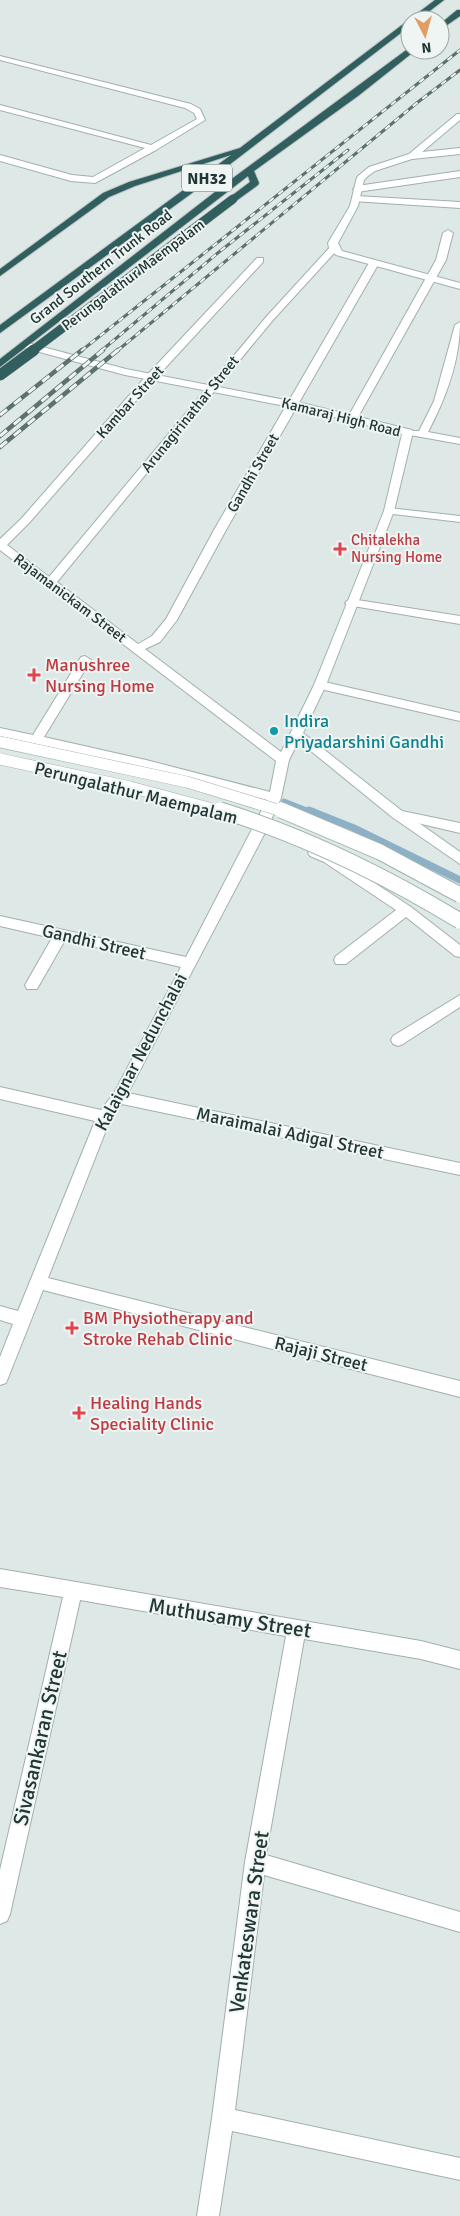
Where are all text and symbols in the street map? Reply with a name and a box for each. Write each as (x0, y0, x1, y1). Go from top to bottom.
north arrow (400, 10, 450, 60)
text: N (421, 38, 432, 56)
road number: NH32 (182, 164, 232, 192)
street label: Grand Southern Trunk Road (26, 206, 176, 328)
street label: Perungalathur Maempalam (58, 215, 208, 335)
street label: Arunagirinathar Street (137, 352, 243, 476)
street label: Kambar Street (93, 362, 167, 442)
street label: Kamaraj High Road (279, 393, 403, 441)
street label: Gandhi Street (223, 430, 283, 516)
place label: Chitalekha Nursing Home (351, 531, 442, 566)
marker: Chitalekha Nursing Home (333, 542, 347, 556)
street label: Rajamanickam Street (10, 550, 130, 646)
place label: Manushree Nursing Home (45, 654, 155, 697)
marker: Manushree Nursing Home (27, 668, 41, 682)
place label: Indira Priyadarshini Gandhi (284, 710, 444, 753)
marker: Indira Priyadarshini Gandhi (268, 725, 280, 737)
street label: Perungalathur Maempalam (32, 757, 240, 829)
street label: Gandhi Street (40, 919, 148, 965)
street label: Kalaignar Nedunchalai (90, 969, 192, 1135)
street label: Maraimalai Adigal Street (194, 1102, 386, 1164)
place label: BM Physiotherapy and Stroke Rehab Clinic (83, 1307, 254, 1350)
marker: BM Physiotherapy and Stroke Rehab Clinic (65, 1321, 79, 1335)
street label: Rajaji Street (272, 1332, 370, 1376)
place label: Healing Hands Speciality Clinic (90, 1392, 214, 1435)
marker: Healing Hands Speciality Clinic (72, 1406, 86, 1420)
street label: Muthusamy Street (147, 1592, 313, 1644)
street label: Sivasankaran Street (7, 1648, 73, 1828)
street label: Venkateswara Street (223, 1829, 275, 2015)

